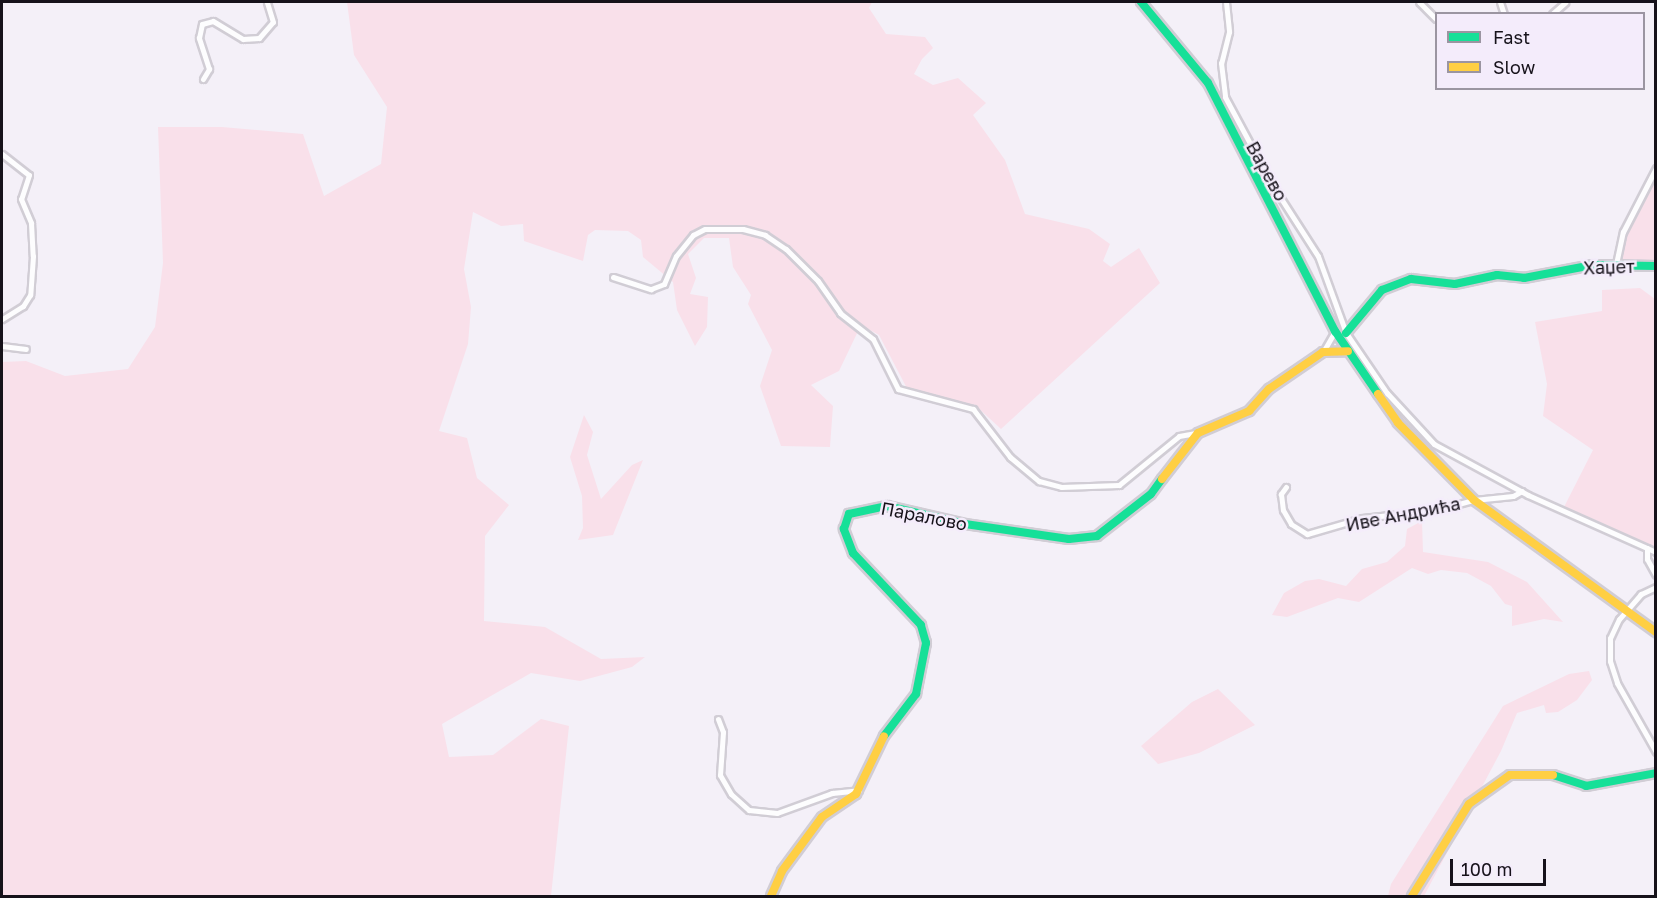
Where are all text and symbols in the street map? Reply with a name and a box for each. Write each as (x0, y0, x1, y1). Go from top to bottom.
legend (1435, 12, 1645, 90)
text: Fast (1493, 26, 1530, 48)
text: Slow (1493, 56, 1535, 78)
street label: Варево (1242, 137, 1292, 205)
street label: Хаџет (1583, 255, 1635, 279)
street label: Иве Андрића (1344, 492, 1462, 536)
street label: Паралово (879, 497, 969, 535)
scale bar (1453, 847, 1549, 885)
text: 100 m (1461, 858, 1512, 880)

